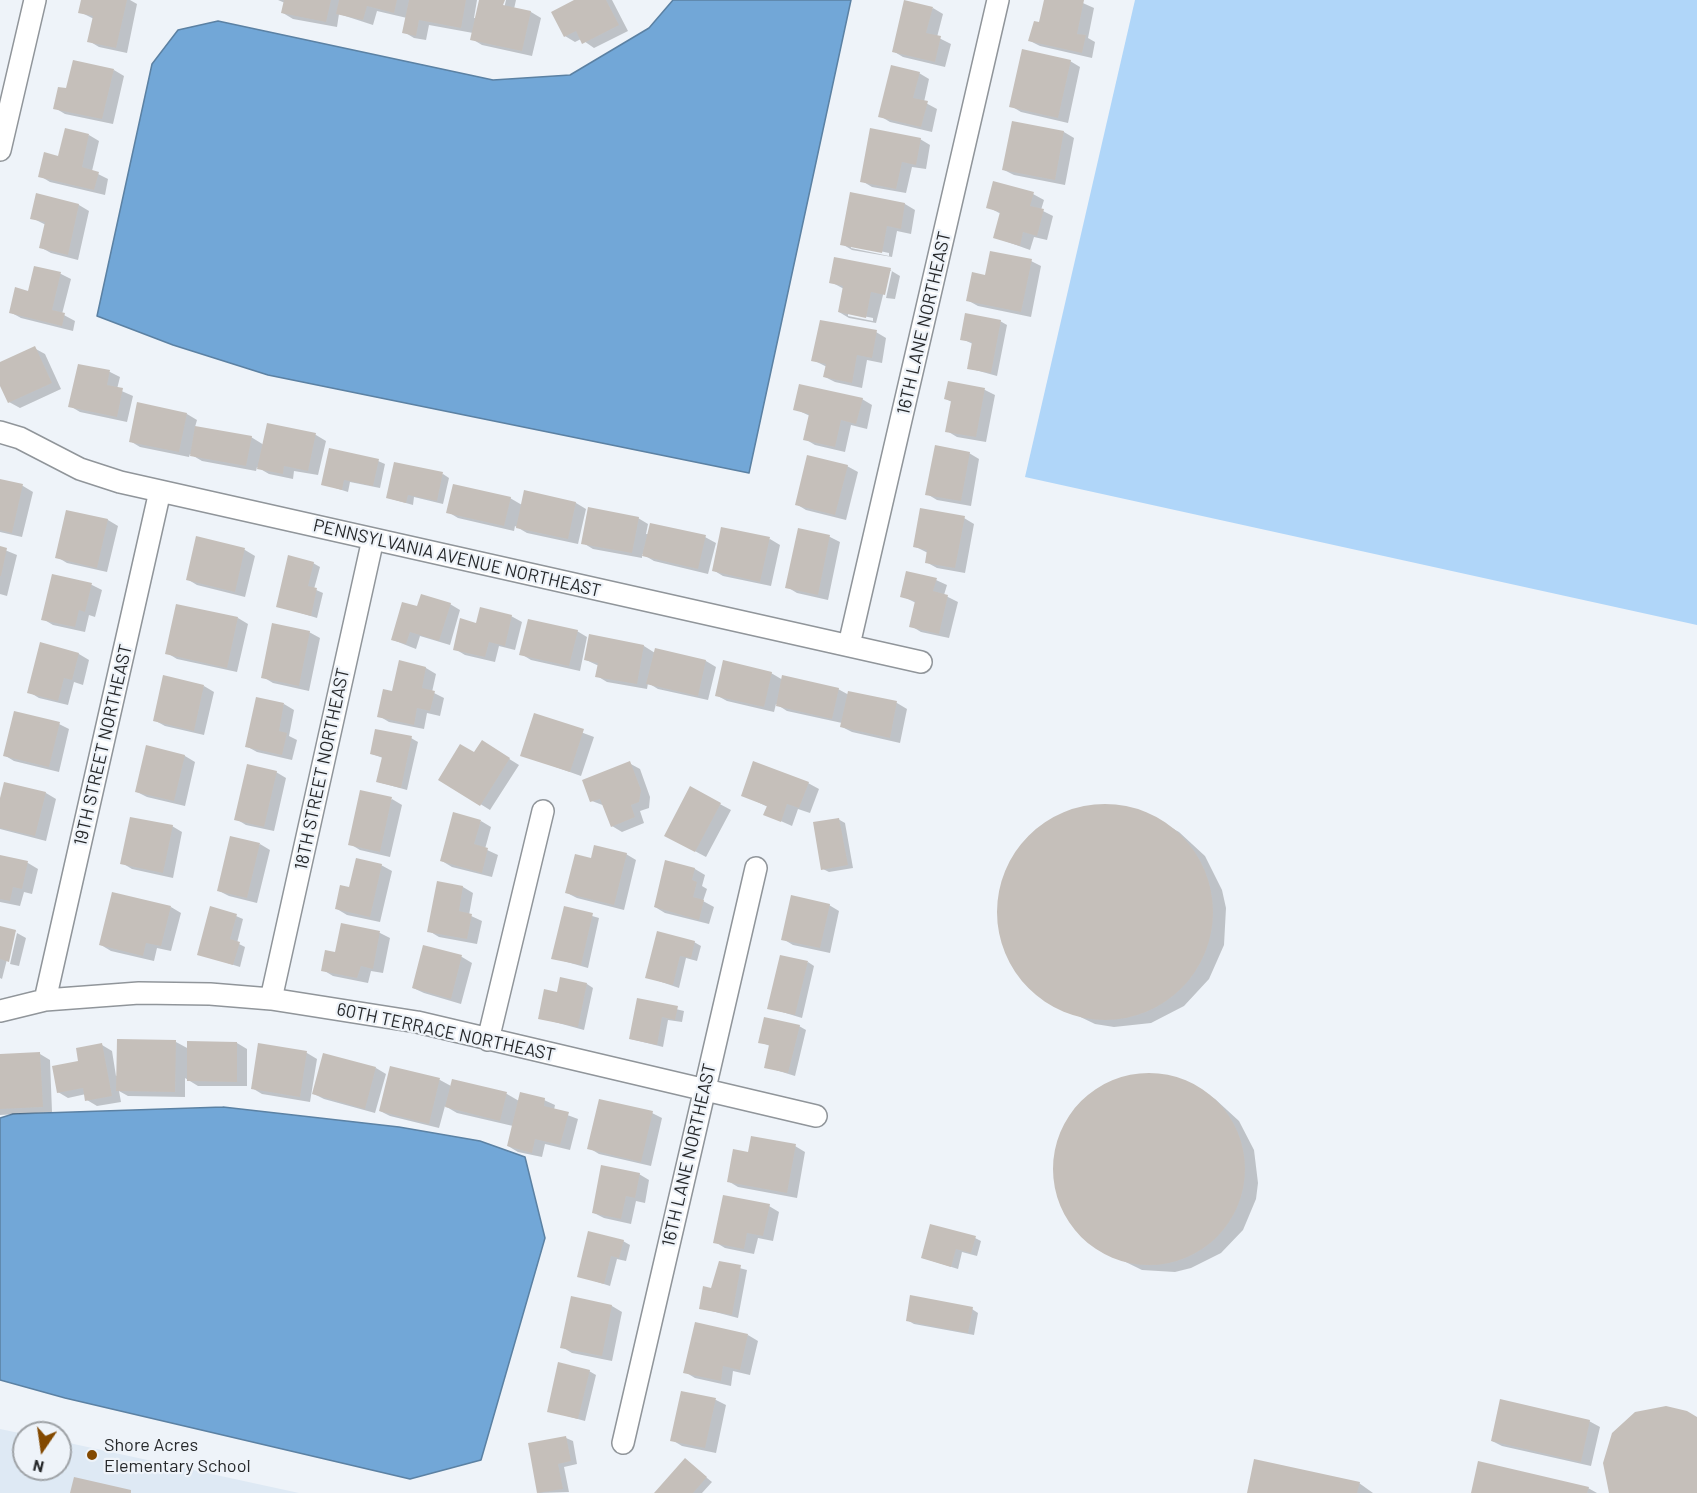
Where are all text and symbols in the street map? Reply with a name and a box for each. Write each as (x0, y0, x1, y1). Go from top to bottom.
street label: 16TH LANE NORTHEAST (892, 229, 956, 417)
street label: PENNSYLVANIA AVENUE NORTHEAST (311, 514, 603, 602)
street label: 19TH STREET NORTHEAST (69, 642, 137, 848)
street label: 18TH STREET NORTHEAST (290, 666, 354, 872)
street label: 60TH TERRACE NORTHEAST (335, 998, 557, 1066)
street label: 16TH LANE NORTHEAST (657, 1061, 721, 1249)
north arrow (12, 1421, 72, 1481)
place label: Shore Acres Elementary School (104, 1434, 251, 1476)
marker: Shore Acres Elementary School (85, 1448, 99, 1462)
text: N (31, 1457, 46, 1478)

